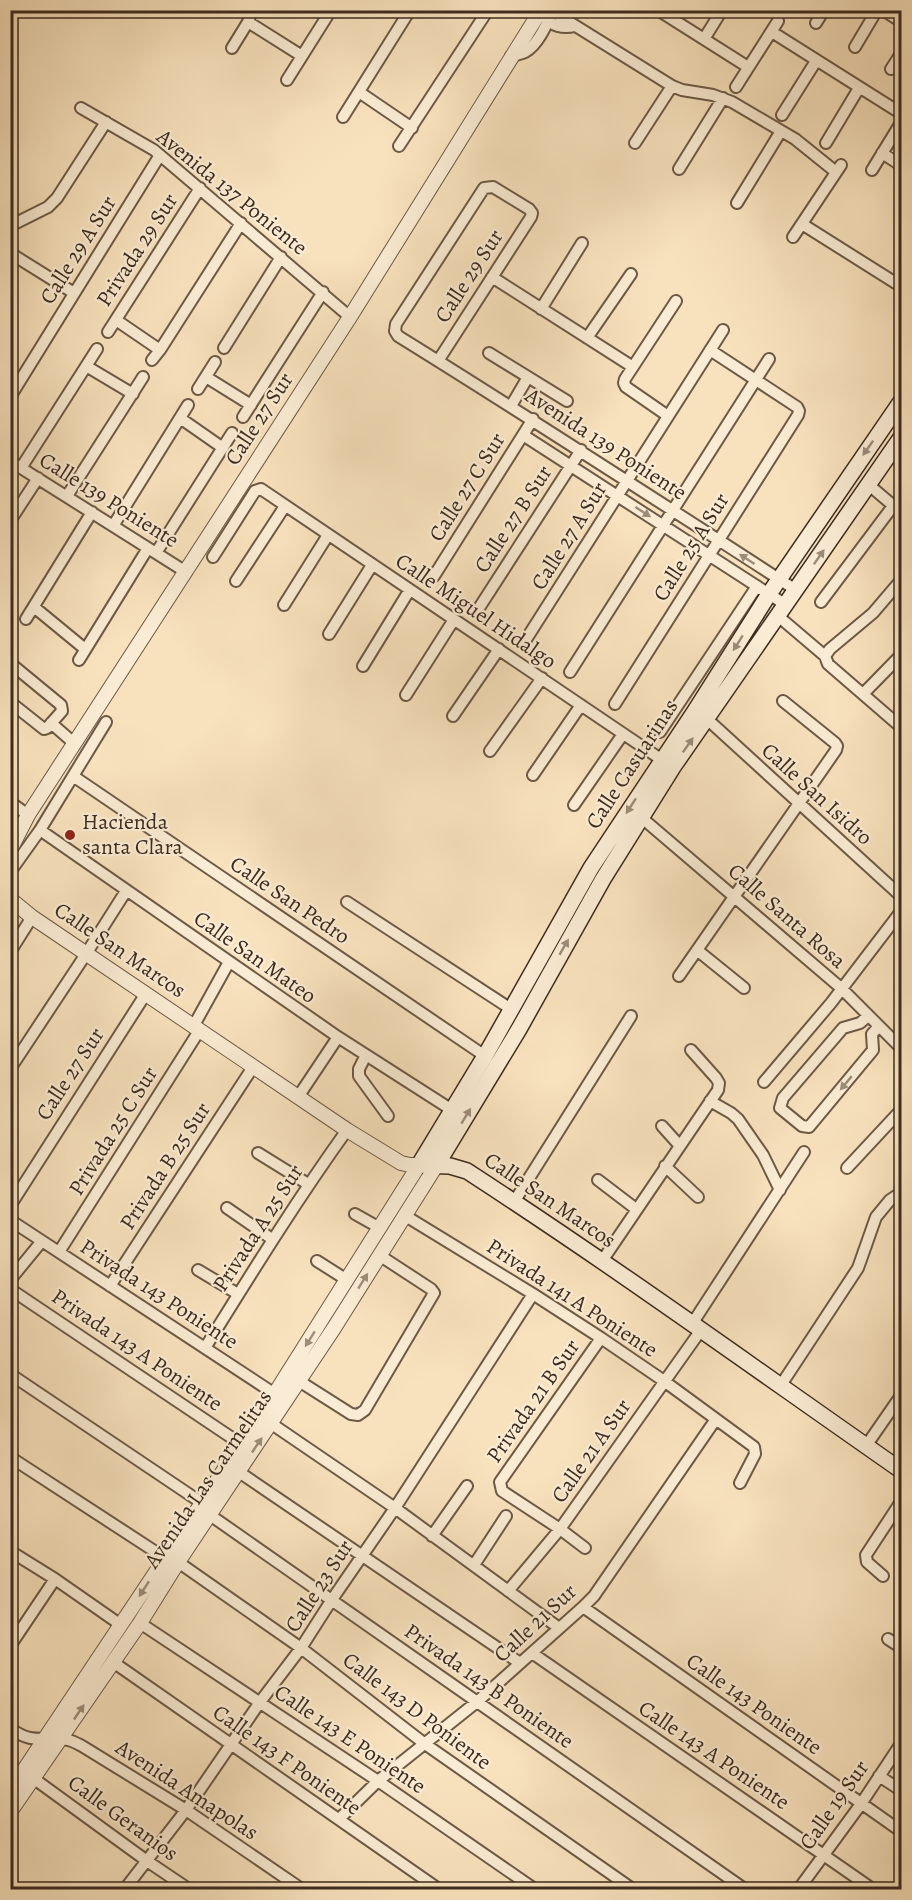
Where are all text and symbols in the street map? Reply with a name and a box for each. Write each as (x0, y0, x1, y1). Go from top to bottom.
street label: Avenida 137 Poniente (149, 121, 314, 262)
street label: Privada 29 Sur (89, 188, 185, 312)
street label: Calle 29 A Sur (33, 190, 123, 310)
street label: Calle 29 Sur (428, 223, 510, 329)
street label: Calle 27 Sur (218, 367, 300, 471)
street label: Avenida 139 Poniente (519, 380, 693, 507)
street label: Calle 27 C Sur (422, 427, 512, 547)
one-way arrow (862, 439, 874, 455)
street label: Calle 139 Poniente (33, 445, 185, 555)
street label: Calle 27 B Sur (467, 459, 559, 579)
street label: Calle 27 A Sur (524, 476, 614, 596)
street label: Calle 25 A Sur (646, 487, 736, 607)
one-way arrow (634, 507, 651, 518)
street label: Calle Miguel Hidalgo (390, 546, 562, 676)
one-way arrow (813, 549, 825, 565)
one-way arrow (739, 553, 755, 564)
one-way arrow (732, 635, 743, 651)
street label: Calle Casuarinas (579, 693, 685, 835)
street label: Calle San Isidro (755, 736, 879, 852)
one-way arrow (682, 738, 694, 754)
one-way arrow (626, 798, 637, 815)
place label: Hacienda santa Clara (82, 807, 184, 862)
marker: Hacienda santa Clara (63, 828, 77, 842)
street label: Calle San Pedro (224, 849, 356, 951)
street label: Calle Santa Rosa (722, 856, 853, 976)
street label: Calle San Marcos (48, 895, 192, 1005)
street label: Calle San Mateo (188, 904, 322, 1010)
one-way arrow (559, 938, 569, 955)
street label: Calle 27 Sur (29, 1022, 111, 1126)
street label: Privada 25 C Sur (61, 1061, 165, 1201)
one-way arrow (840, 1075, 853, 1090)
street label: Privada B 25 Sur (113, 1096, 217, 1236)
one-way arrow (461, 1108, 472, 1124)
street label: Calle San Marcos (478, 1145, 622, 1255)
street label: Privada A 25 Sur (206, 1159, 310, 1297)
street label: Privada 141 A Poniente (481, 1231, 663, 1365)
street label: Privada 143 Poniente (74, 1232, 244, 1356)
one-way arrow (357, 1273, 368, 1289)
street label: Privada 143 A Poniente (46, 1282, 228, 1418)
one-way arrow (304, 1331, 315, 1347)
street label: Privada 21 B Sur (479, 1333, 587, 1469)
street label: Avenida Las Carmelitas (136, 1384, 279, 1575)
street label: Calle 21 A Sur (544, 1393, 638, 1509)
one-way arrow (251, 1437, 263, 1453)
street label: Calle 23 Sur (278, 1534, 360, 1638)
street label: Calle 21 Sur (487, 1577, 583, 1669)
one-way arrow (139, 1581, 150, 1597)
street label: Privada 143 B Poniente (398, 1616, 580, 1756)
street label: Calle 143 D Poniente (336, 1645, 498, 1777)
street label: Calle 143 Poniente (680, 1646, 828, 1762)
street label: Calle 143 E Poniente (268, 1677, 432, 1801)
street label: Calle 143 A Poniente (632, 1693, 796, 1817)
street label: Calle 143 F Poniente (207, 1698, 367, 1822)
one-way arrow (73, 1704, 84, 1720)
street label: Avenida Amapolas (109, 1732, 264, 1847)
street label: Calle 19 Sur (792, 1754, 876, 1856)
street label: Calle Geranios (62, 1768, 184, 1868)

